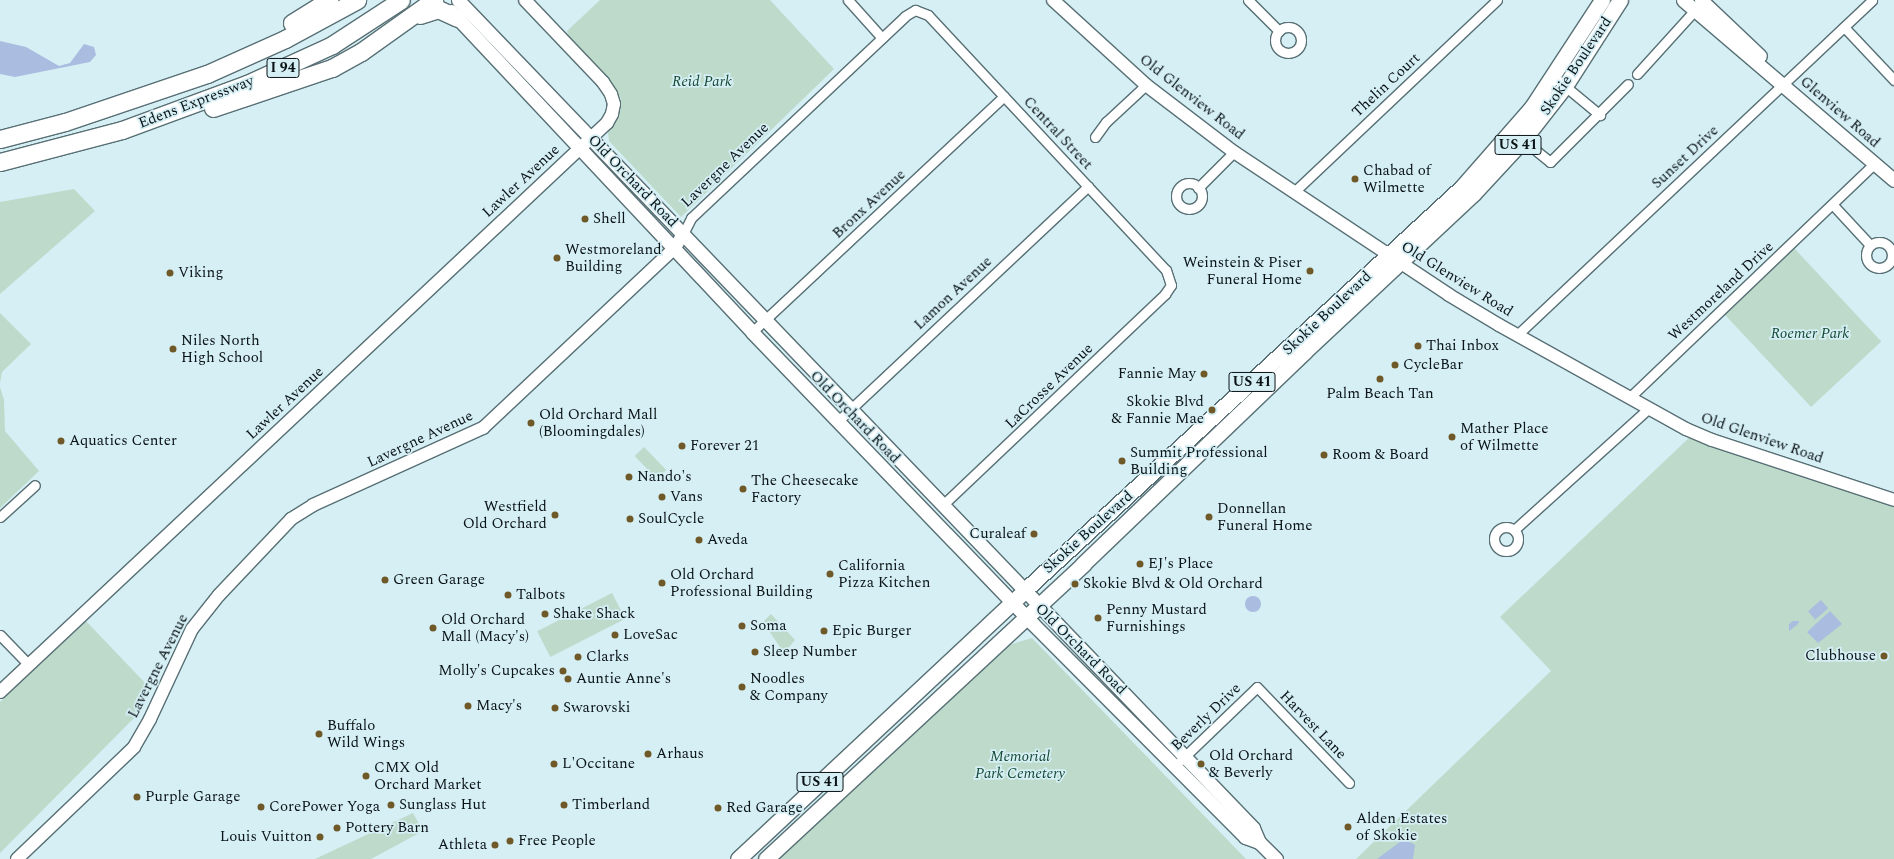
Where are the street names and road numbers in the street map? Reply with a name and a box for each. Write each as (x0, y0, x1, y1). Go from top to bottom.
street label: Skokie Boulevard (1536, 13, 1616, 119)
street label: Thelin Court (1348, 49, 1424, 121)
street label: Old Glenview Road (1136, 50, 1248, 144)
road number: I 94 (266, 56, 300, 80)
street label: Edens Expressway (136, 72, 256, 132)
street label: Glenview Road (1796, 72, 1884, 152)
street label: Central Street (1020, 93, 1096, 173)
street label: Lavergne Avenue (678, 119, 772, 211)
street label: Sunset Drive (1648, 122, 1722, 192)
street label: Old Orchard Road (584, 131, 682, 231)
road number: US 41 (1494, 133, 1542, 157)
street label: Lawler Avenue (479, 141, 563, 221)
street label: Bronx Avenue (829, 166, 909, 242)
street label: Old Glenview Road (1398, 237, 1516, 321)
street label: Westmoreland Drive (1665, 238, 1777, 344)
street label: Lamon Avenue (910, 252, 996, 334)
street label: Skokie Boulevard (1279, 267, 1375, 359)
street label: LaCrosse Avenue (1001, 340, 1097, 432)
street label: Lawler Avenue (243, 363, 327, 443)
street label: Old Orchard Road (806, 367, 904, 467)
road number: US 41 (1228, 370, 1276, 394)
street label: Lavergne Avenue (364, 407, 476, 471)
street label: Old Glenview Road (1698, 409, 1826, 467)
street label: Skokie Boulevard (1039, 487, 1137, 577)
street label: Old Orchard Road (1032, 600, 1130, 698)
street label: Lavergne Avenue (124, 611, 192, 721)
street label: Beverly Drive (1167, 679, 1245, 755)
street label: Harvest Lane (1276, 687, 1350, 763)
road number: US 41 (796, 770, 844, 794)

